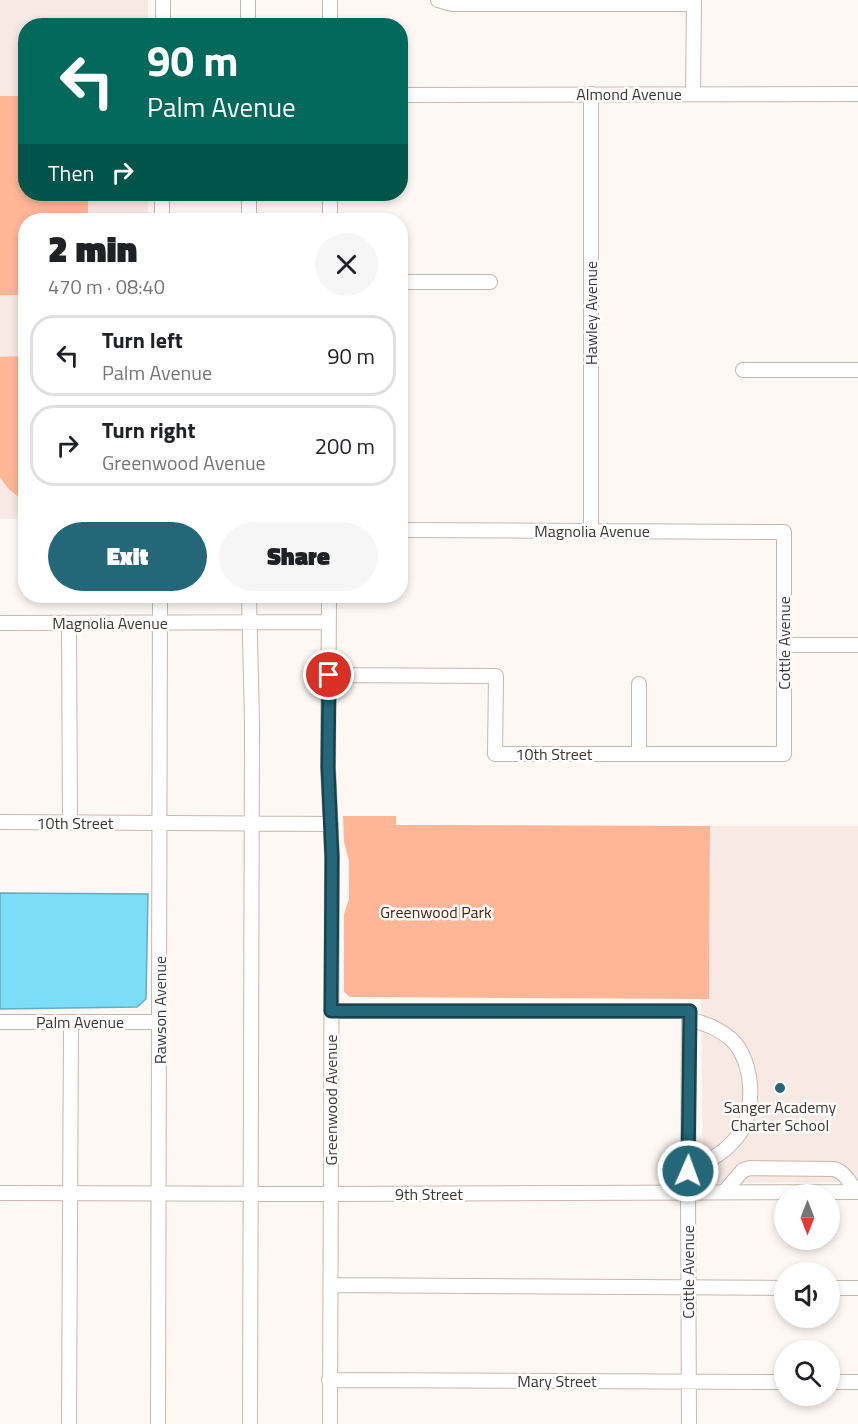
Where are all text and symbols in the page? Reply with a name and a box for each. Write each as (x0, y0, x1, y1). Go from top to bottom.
text: 90 m (147, 28, 239, 92)
icon: left (48, 42, 126, 120)
street label: Almond Avenue (576, 82, 682, 106)
text: Palm Avenue (147, 86, 296, 127)
text: Then (48, 156, 94, 190)
icon: right (106, 156, 139, 189)
text: 2 min (48, 221, 137, 276)
button: close (315, 233, 378, 296)
street label: Hawley Avenue (579, 261, 603, 365)
text: 470 m · 08:40 (48, 271, 165, 302)
text: Turn left (102, 323, 183, 357)
icon: left (51, 339, 84, 372)
text: 90 m (327, 339, 375, 373)
text: Palm Avenue (102, 357, 212, 388)
text: Turn right (102, 413, 196, 447)
icon: right (51, 429, 84, 462)
text: 200 m (315, 429, 375, 463)
text: Greenwood Avenue (102, 447, 266, 478)
street label: Magnolia Avenue (534, 519, 650, 543)
button: Exit (48, 522, 207, 591)
button: Share (219, 522, 378, 591)
street label: Cottle Avenue (772, 596, 796, 690)
street label: Magnolia Avenue (52, 611, 168, 635)
pin (303, 649, 354, 700)
icon: arrive (312, 658, 345, 691)
street label: 10th Street (516, 742, 593, 766)
street label: 10th Street (37, 811, 114, 835)
park label: Greenwood Park (380, 900, 492, 924)
street label: Rawson Avenue (148, 956, 172, 1064)
street label: Palm Avenue (36, 1010, 124, 1034)
street label: Greenwood Avenue (319, 1035, 343, 1165)
marker: Sanger Academy Charter School (773, 1081, 787, 1095)
place label: Sanger Academy Charter School (724, 1095, 837, 1137)
position arrow (656, 1139, 720, 1203)
street label: 9th Street (395, 1182, 463, 1206)
north arrow (774, 1184, 840, 1250)
map controls (774, 1184, 840, 1406)
street label: Cottle Avenue (676, 1225, 700, 1319)
button: sound (774, 1262, 840, 1328)
button: search (774, 1340, 840, 1406)
street label: Mary Street (517, 1369, 597, 1393)

